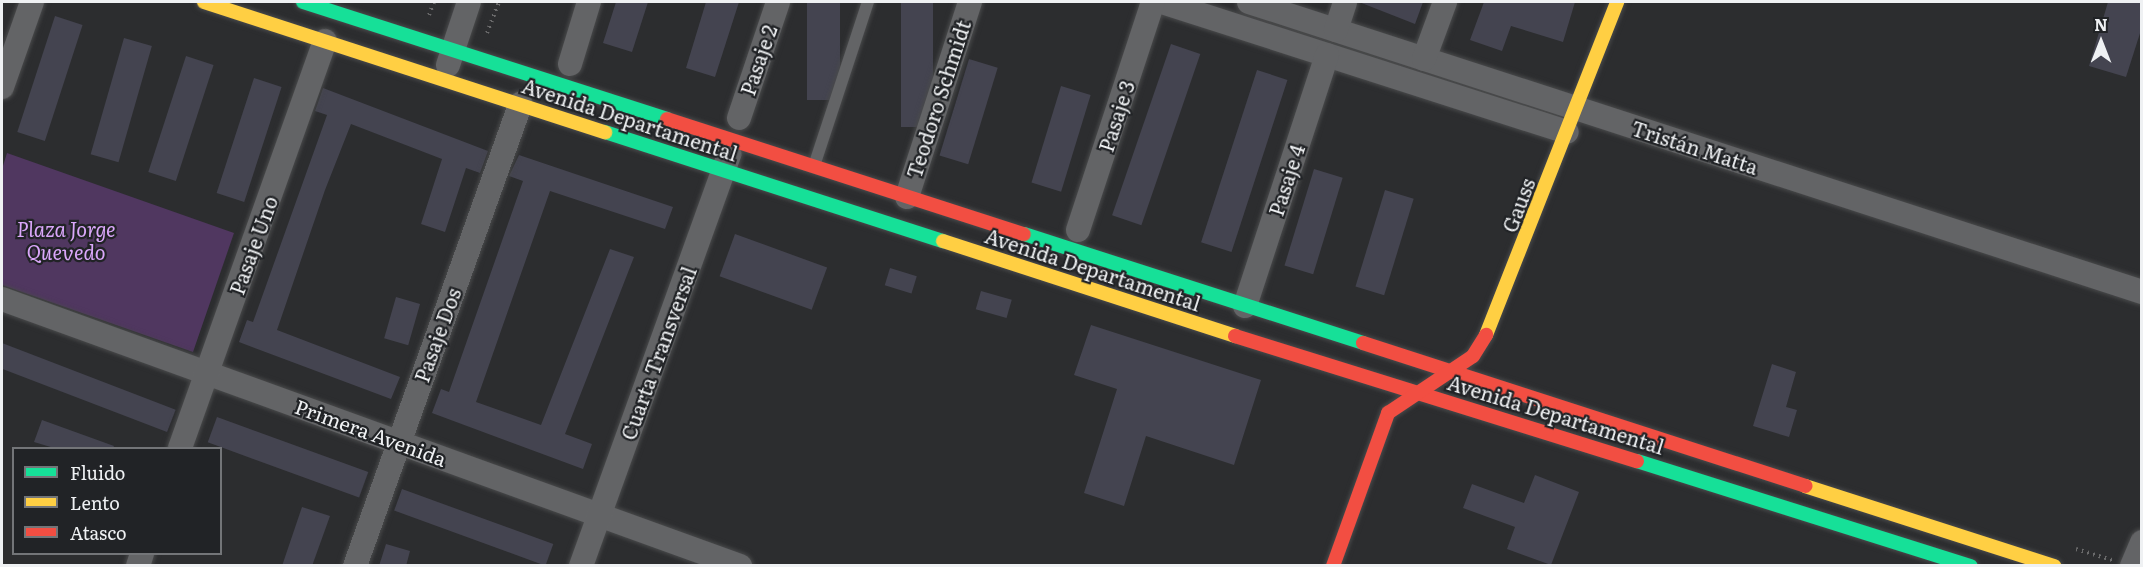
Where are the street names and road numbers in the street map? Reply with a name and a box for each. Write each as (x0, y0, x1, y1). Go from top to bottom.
street label: Teodoro Schmidt (901, 17, 975, 181)
street label: Pasaje 2 (735, 22, 781, 98)
street label: Avenida Departamental (519, 73, 741, 165)
street label: Pasaje 3 (1093, 77, 1139, 155)
street label: Tristán Matta (1629, 115, 1761, 179)
street label: Pasaje 4 (1263, 141, 1309, 219)
street label: Gauss (1497, 175, 1539, 235)
street label: Pasaje Uno (224, 192, 282, 298)
street label: Avenida Departamental (982, 223, 1204, 315)
street label: Cuarta Transversal (615, 263, 701, 443)
street label: Pasaje Dos (409, 285, 465, 385)
street label: Avenida Departamental (1445, 370, 1667, 458)
street label: Primera Avenida (292, 393, 450, 471)

